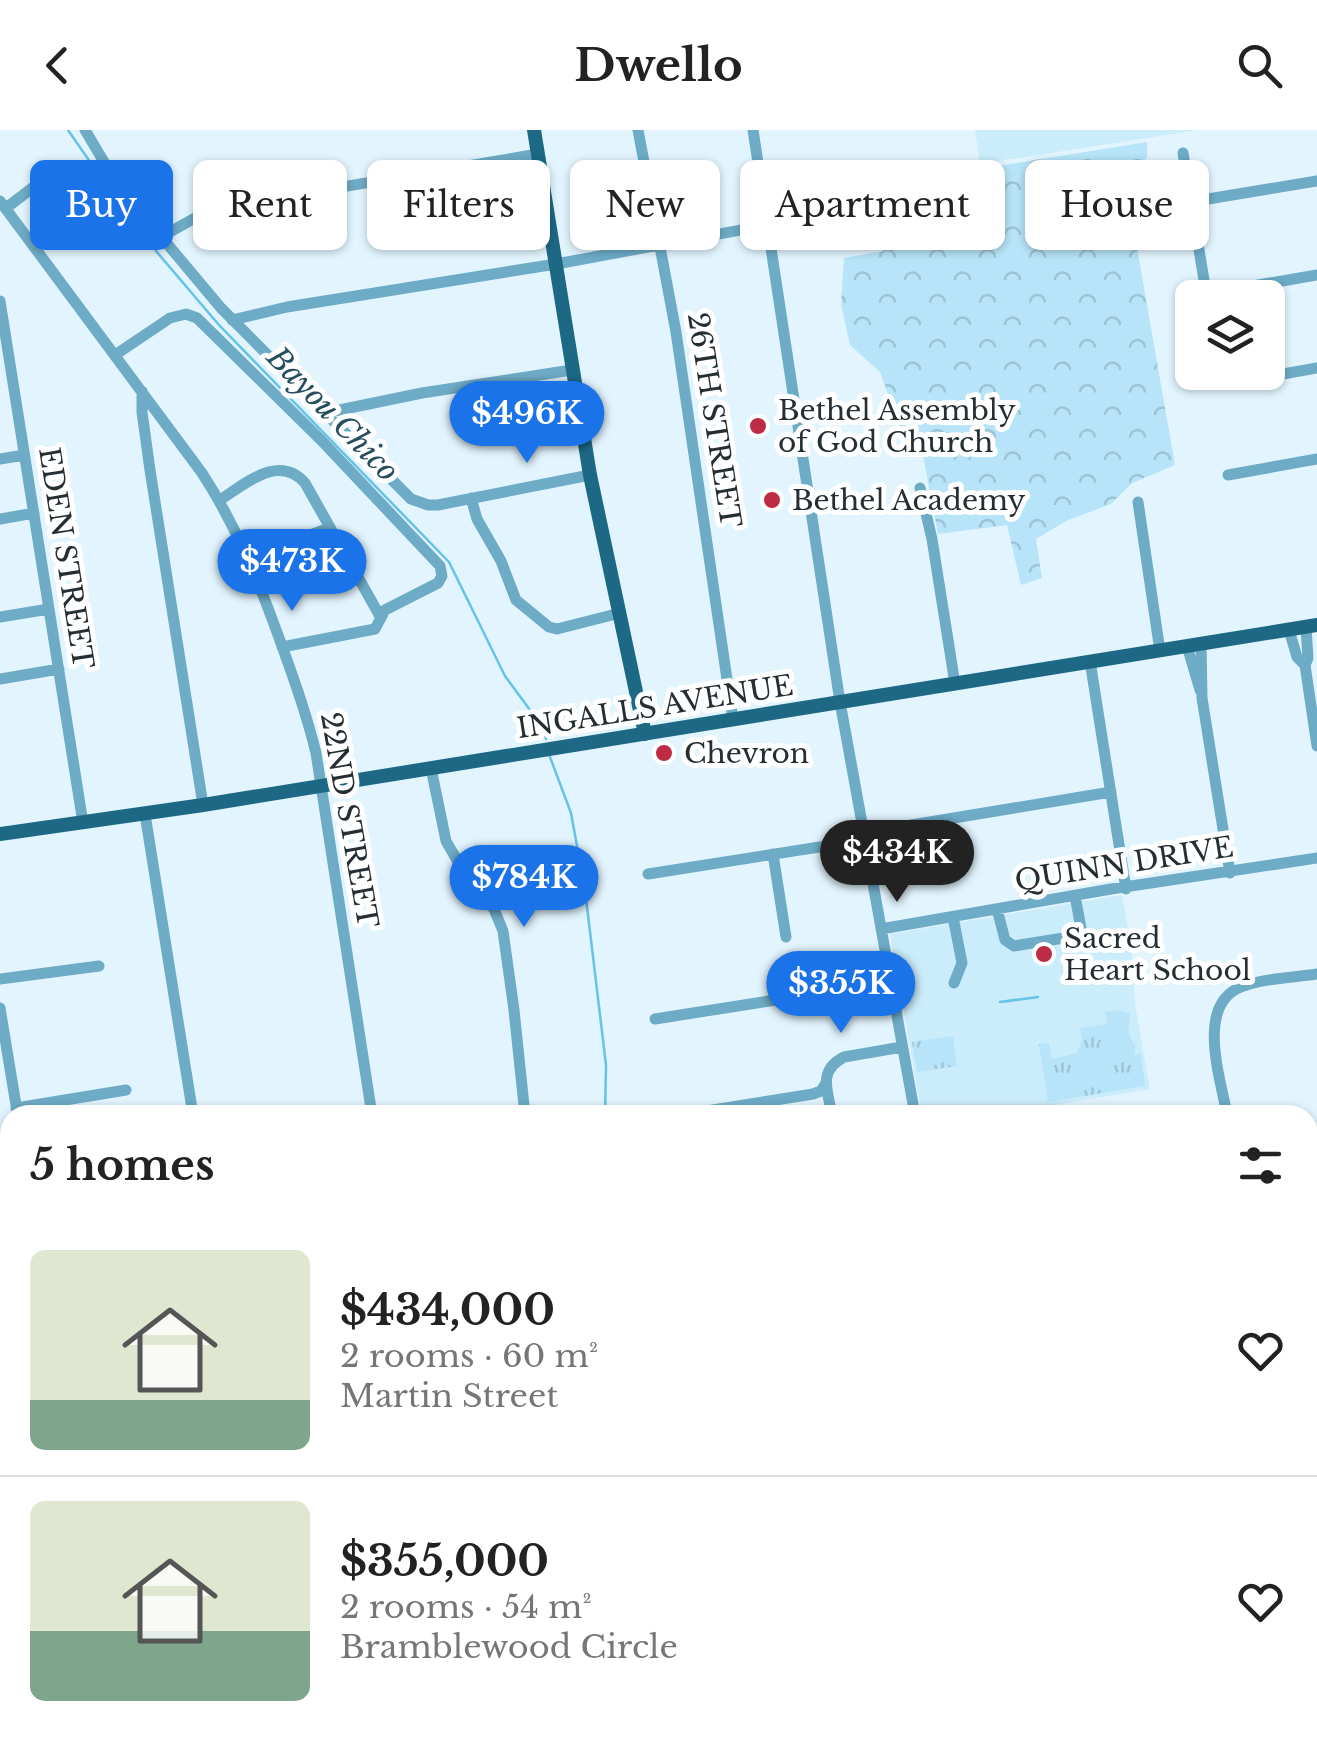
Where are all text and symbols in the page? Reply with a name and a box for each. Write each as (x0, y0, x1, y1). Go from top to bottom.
text: Dwello (574, 37, 743, 93)
icon: back (30, 38, 85, 93)
icon: search (1232, 38, 1287, 93)
chip: Buy (30, 160, 173, 250)
chip: Rent (193, 160, 347, 250)
chip: Filters (367, 160, 550, 250)
chip: New (570, 160, 720, 250)
chip: Apartment (740, 160, 1005, 250)
chip: House (1025, 160, 1209, 250)
map controls (1175, 280, 1285, 390)
button: layers (1175, 280, 1285, 390)
street label: 26TH STREET (680, 310, 748, 531)
water label: Bayou Chico (259, 338, 406, 489)
pin: $496K (457, 381, 597, 466)
text: $496K (471, 393, 583, 433)
place label: Bethel Assembly of God Church (778, 393, 1016, 460)
marker: Bethel Assembly of God Church (747, 415, 769, 437)
street label: EDEN STREET (31, 445, 101, 672)
place label: Bethel Academy (792, 483, 1026, 518)
marker: Bethel Academy (761, 489, 783, 511)
pin: $473K (222, 529, 362, 614)
text: $473K (239, 541, 345, 581)
street label: INGALLS AVENUE (514, 668, 796, 746)
street label: 22ND STREET (313, 710, 385, 931)
place label: Chevron (684, 736, 809, 771)
marker: Chevron (653, 742, 675, 764)
pin: $434K (827, 820, 967, 905)
street label: QUINN DRIVE (1012, 829, 1236, 899)
text: $434K (842, 832, 952, 872)
pin: $784K (454, 845, 594, 930)
text: $784K (472, 857, 577, 897)
place label: Sacred Heart School (1064, 921, 1251, 988)
marker: Sacred Heart School (1033, 943, 1055, 965)
pin: $355K (771, 951, 911, 1036)
text: $355K (788, 963, 894, 1003)
icon: filters (1233, 1138, 1288, 1193)
text: 5 homes (30, 1139, 214, 1191)
text: $434,000 (340, 1284, 555, 1336)
icon: home (110, 1290, 230, 1410)
icon: heart (1233, 1323, 1288, 1378)
text: 2 rooms · 60 m² (340, 1336, 598, 1376)
text: Martin Street (340, 1376, 558, 1416)
text: $355,000 (340, 1535, 549, 1587)
icon: home (110, 1541, 230, 1661)
icon: heart (1233, 1574, 1288, 1629)
text: 2 rooms · 54 m² (340, 1587, 592, 1627)
text: Bramblewood Circle (340, 1627, 678, 1667)

